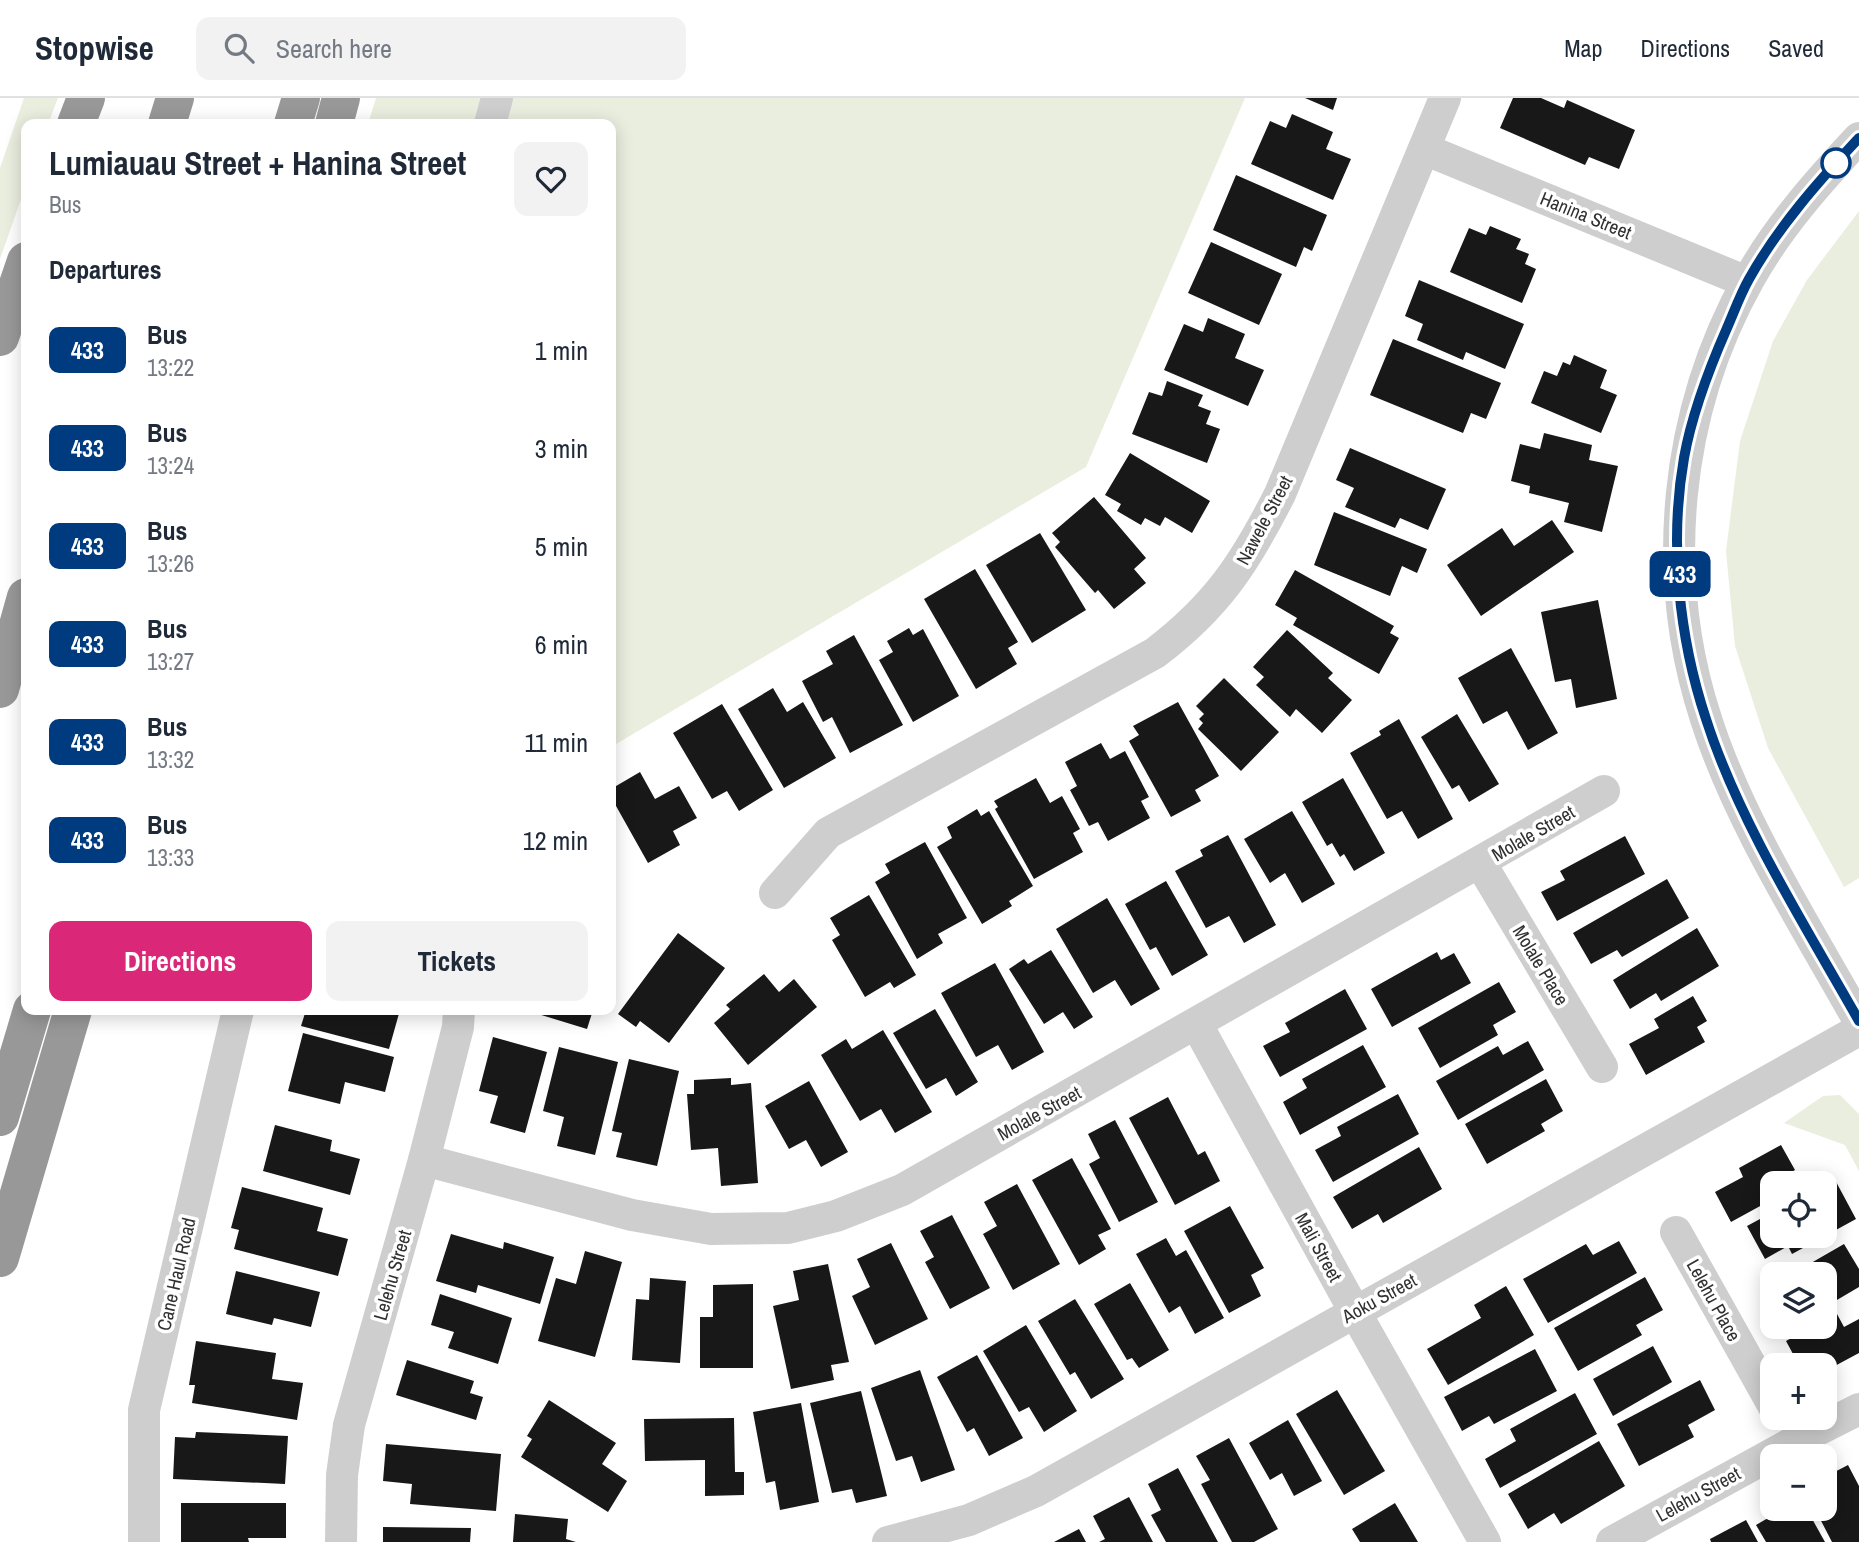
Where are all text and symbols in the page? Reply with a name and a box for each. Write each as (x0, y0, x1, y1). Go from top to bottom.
search box (196, 17, 686, 80)
text: Stopwise (35, 26, 154, 70)
icon: search (220, 29, 258, 67)
text: Search here (276, 31, 392, 66)
text: Map (1564, 32, 1602, 64)
text: Directions (1640, 32, 1730, 64)
text: Saved (1768, 32, 1824, 64)
text: Lumiauau Street + Hanina Street (49, 141, 466, 185)
button: heart (514, 142, 588, 216)
unlabelled marker (1821, 148, 1851, 178)
street label: Hanina Street (1537, 185, 1636, 245)
text: Bus (49, 189, 82, 220)
text: Departures (49, 252, 162, 287)
text: Bus (147, 317, 187, 352)
text: 1 min (535, 333, 588, 368)
text: 433 (71, 334, 104, 366)
text: 13:22 (147, 352, 194, 383)
text: Bus (147, 415, 187, 450)
text: 3 min (535, 431, 588, 466)
text: 433 (71, 432, 104, 464)
text: 13:24 (147, 450, 194, 481)
street label: Nawele Street (1230, 470, 1299, 569)
text: Bus (147, 513, 187, 548)
text: 5 min (535, 529, 588, 564)
text: 433 (71, 530, 104, 562)
text: 13:26 (147, 548, 194, 579)
line badge: 433 (1640, 551, 1720, 597)
text: 433 (1664, 558, 1696, 590)
text: Bus (147, 611, 187, 646)
text: 6 min (535, 627, 588, 662)
text: 433 (71, 628, 104, 660)
text: 13:27 (147, 646, 194, 677)
text: Bus (147, 709, 187, 744)
text: 11 min (524, 725, 588, 760)
text: 433 (71, 726, 104, 758)
text: 13:32 (147, 744, 194, 775)
street label: Molale Street (1487, 798, 1580, 867)
text: Bus (147, 807, 187, 842)
text: 12 min (523, 823, 588, 858)
text: 433 (71, 824, 104, 856)
text: 13:33 (147, 842, 194, 873)
street label: Molale Place (1507, 920, 1575, 1010)
button: Directions (49, 921, 312, 1001)
button: Tickets (326, 921, 588, 1001)
street label: Molale Street (993, 1079, 1086, 1147)
map controls (1760, 1171, 1837, 1521)
button: locate (1760, 1171, 1837, 1248)
street label: Mali Street (1289, 1208, 1349, 1287)
street label: Cane Haul Road (150, 1215, 202, 1333)
street label: Lelehu Street (367, 1226, 417, 1323)
street label: Lelehu Place (1681, 1254, 1747, 1346)
button: layers (1760, 1262, 1837, 1339)
street label: Aoku Street (1336, 1267, 1421, 1330)
button: + (1760, 1353, 1837, 1430)
button: − (1760, 1444, 1837, 1521)
street label: Lelehu Street (1651, 1460, 1745, 1528)

